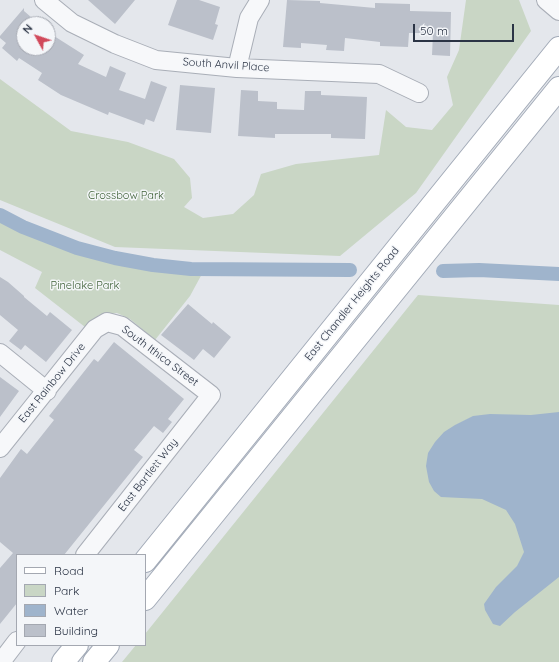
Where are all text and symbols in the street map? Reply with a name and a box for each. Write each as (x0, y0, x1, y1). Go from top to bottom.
north arrow (16, 16, 56, 56)
scale bar (415, 16, 516, 42)
text: N (20, 21, 36, 37)
text: 50 m (420, 23, 448, 38)
street label: South Anvil Place (182, 55, 270, 75)
park label: Crossbow Park (88, 189, 164, 203)
street label: East Chandler Heights Road (302, 244, 402, 364)
park label: Pinelake Park (51, 279, 119, 293)
street label: South Ithica Street (119, 323, 201, 389)
street label: East Rainbow Drive (16, 341, 88, 425)
street label: East Bartlett Way (115, 436, 181, 514)
legend (16, 554, 146, 646)
text: Road (54, 563, 84, 578)
text: Park (54, 583, 79, 598)
text: Water (54, 603, 88, 618)
text: Building (54, 623, 98, 638)

